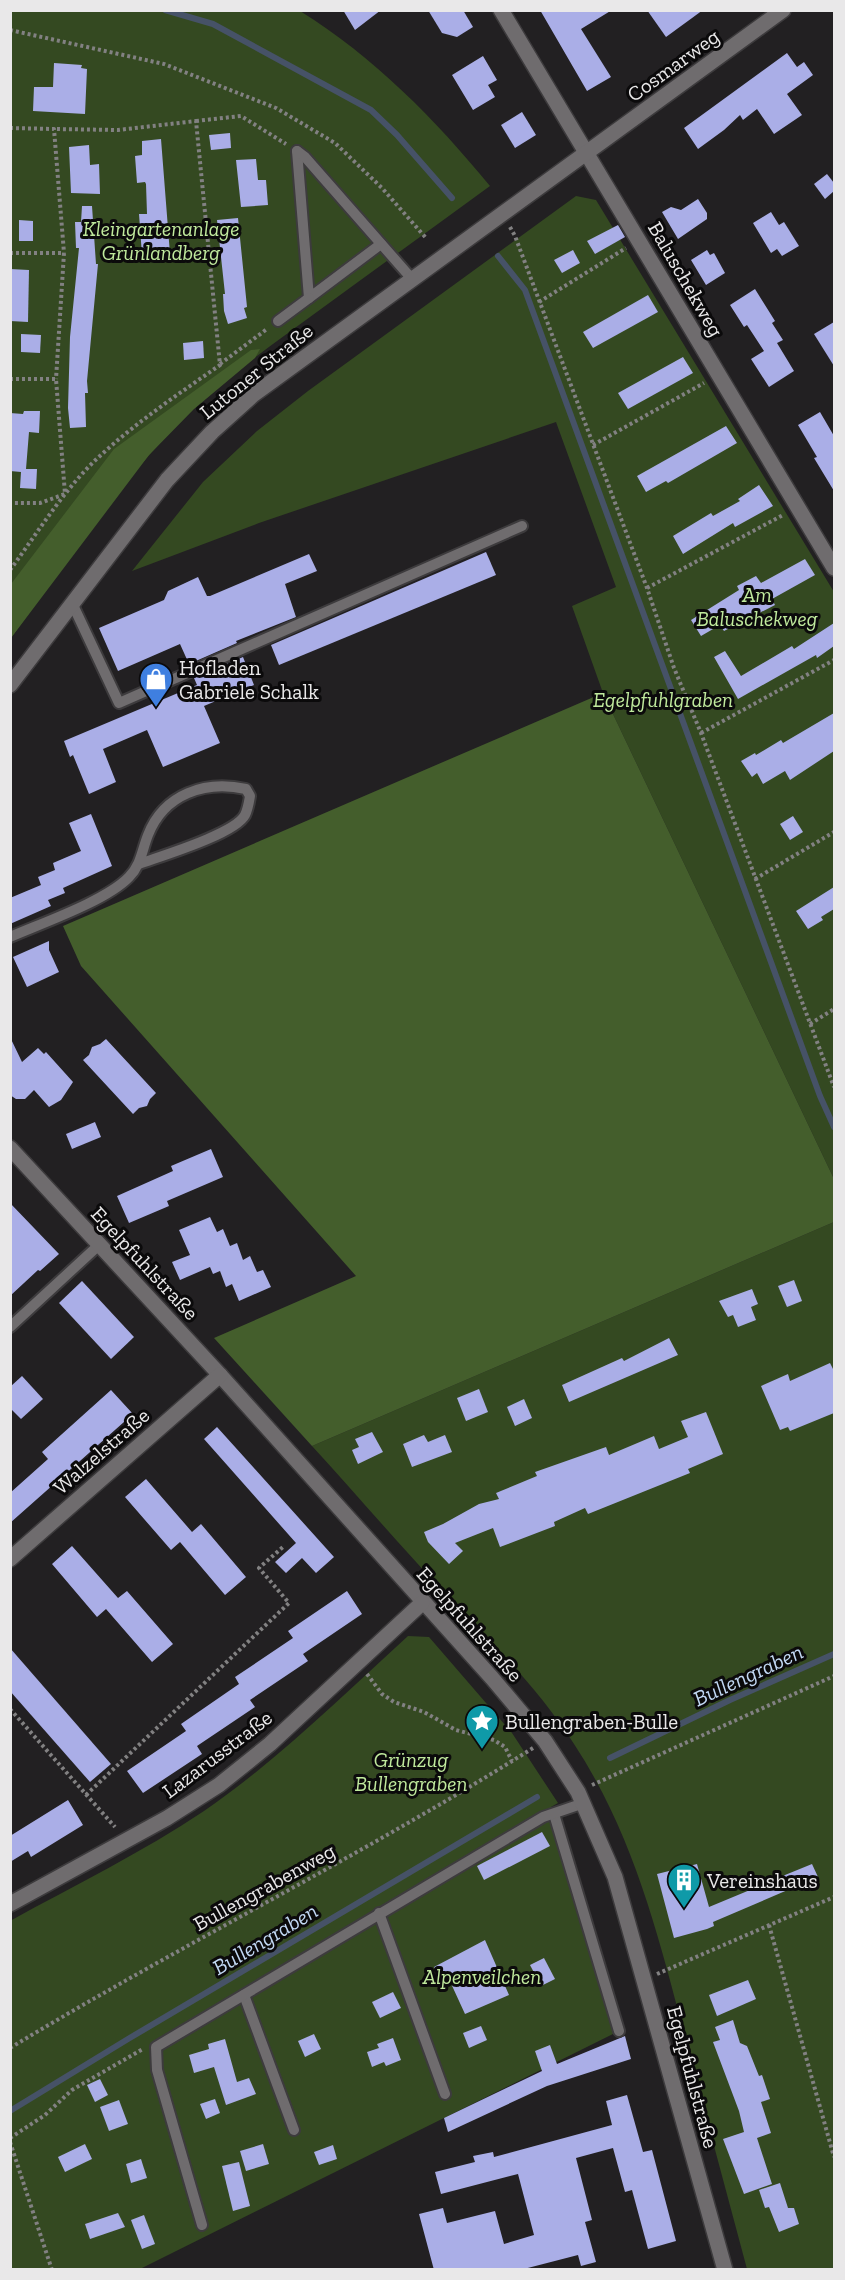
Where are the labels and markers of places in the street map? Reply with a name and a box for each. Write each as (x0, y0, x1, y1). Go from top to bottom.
place label: Hofladen Gabriele Schalk (179, 655, 319, 704)
shop icon: Hofladen Gabriele Schalk (138, 661, 174, 708)
place icon: Bullengraben-Bulle (464, 1703, 500, 1750)
place label: Bullengraben-Bulle (505, 1709, 678, 1734)
building icon: Vereinshaus (666, 1862, 702, 1909)
place label: Vereinshaus (706, 1868, 818, 1893)

